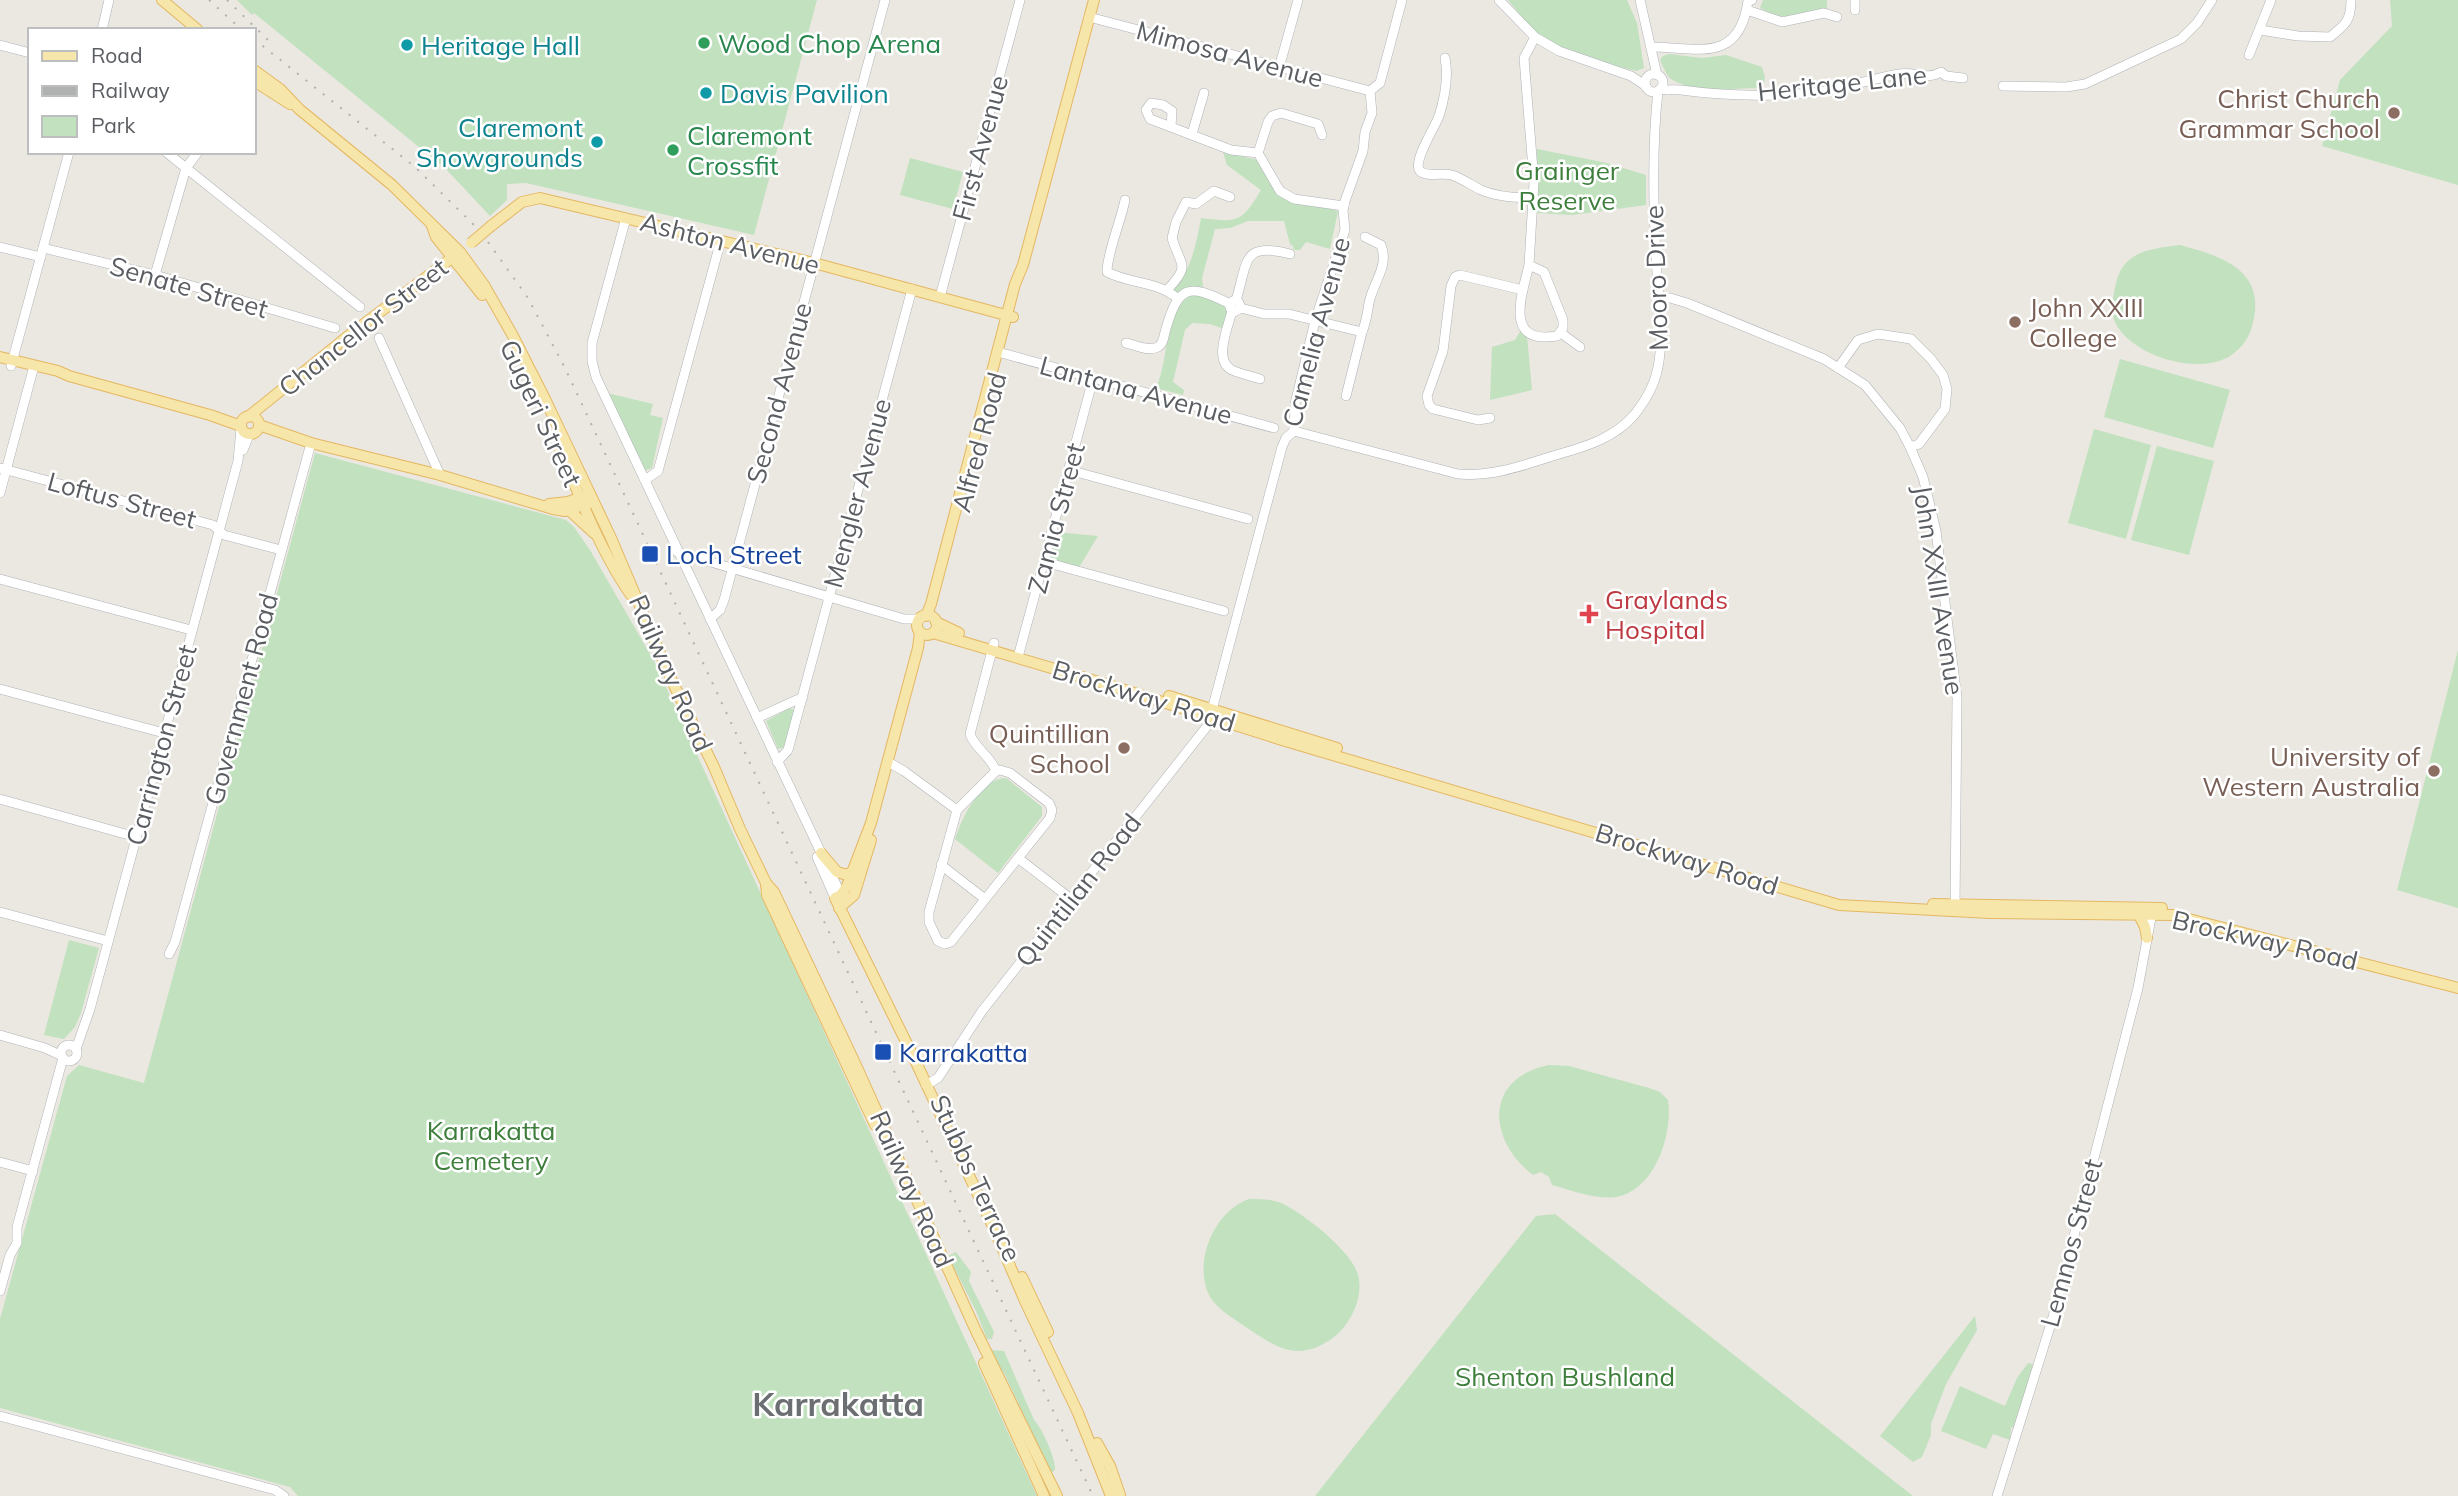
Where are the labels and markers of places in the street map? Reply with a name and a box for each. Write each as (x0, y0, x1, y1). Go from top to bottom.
place label: Wood Chop Arena (718, 27, 941, 60)
place label: Heritage Hall (421, 29, 580, 62)
marker: Wood Chop Arena (696, 35, 712, 51)
marker: Heritage Hall (399, 37, 415, 53)
place label: Davis Pavilion (720, 77, 889, 110)
place label: Christ Church Grammar School (2178, 82, 2380, 145)
marker: Davis Pavilion (698, 85, 714, 101)
marker: Christ Church Grammar School (2386, 105, 2402, 121)
place label: Claremont Showgrounds (416, 111, 583, 174)
place label: Claremont Crossfit (687, 119, 812, 182)
marker: Claremont Showgrounds (589, 134, 605, 150)
marker: Claremont Crossfit (665, 142, 681, 158)
place label: John XXIII College (2029, 291, 2144, 354)
marker: John XXIII College (2007, 314, 2023, 330)
place label: Loch Street (666, 538, 802, 571)
marker: Loch Street (640, 544, 660, 564)
place label: Graylands Hospital (1605, 583, 1728, 646)
marker: Graylands Hospital (1579, 604, 1599, 624)
place label: Quintillian School (989, 717, 1110, 780)
marker: Quintillian School (1116, 740, 1132, 756)
place label: University of Western Australia (2202, 740, 2421, 803)
marker: University of Western Australia (2426, 763, 2442, 779)
place label: Karrakatta (899, 1036, 1028, 1069)
marker: Karrakatta (873, 1042, 893, 1062)

